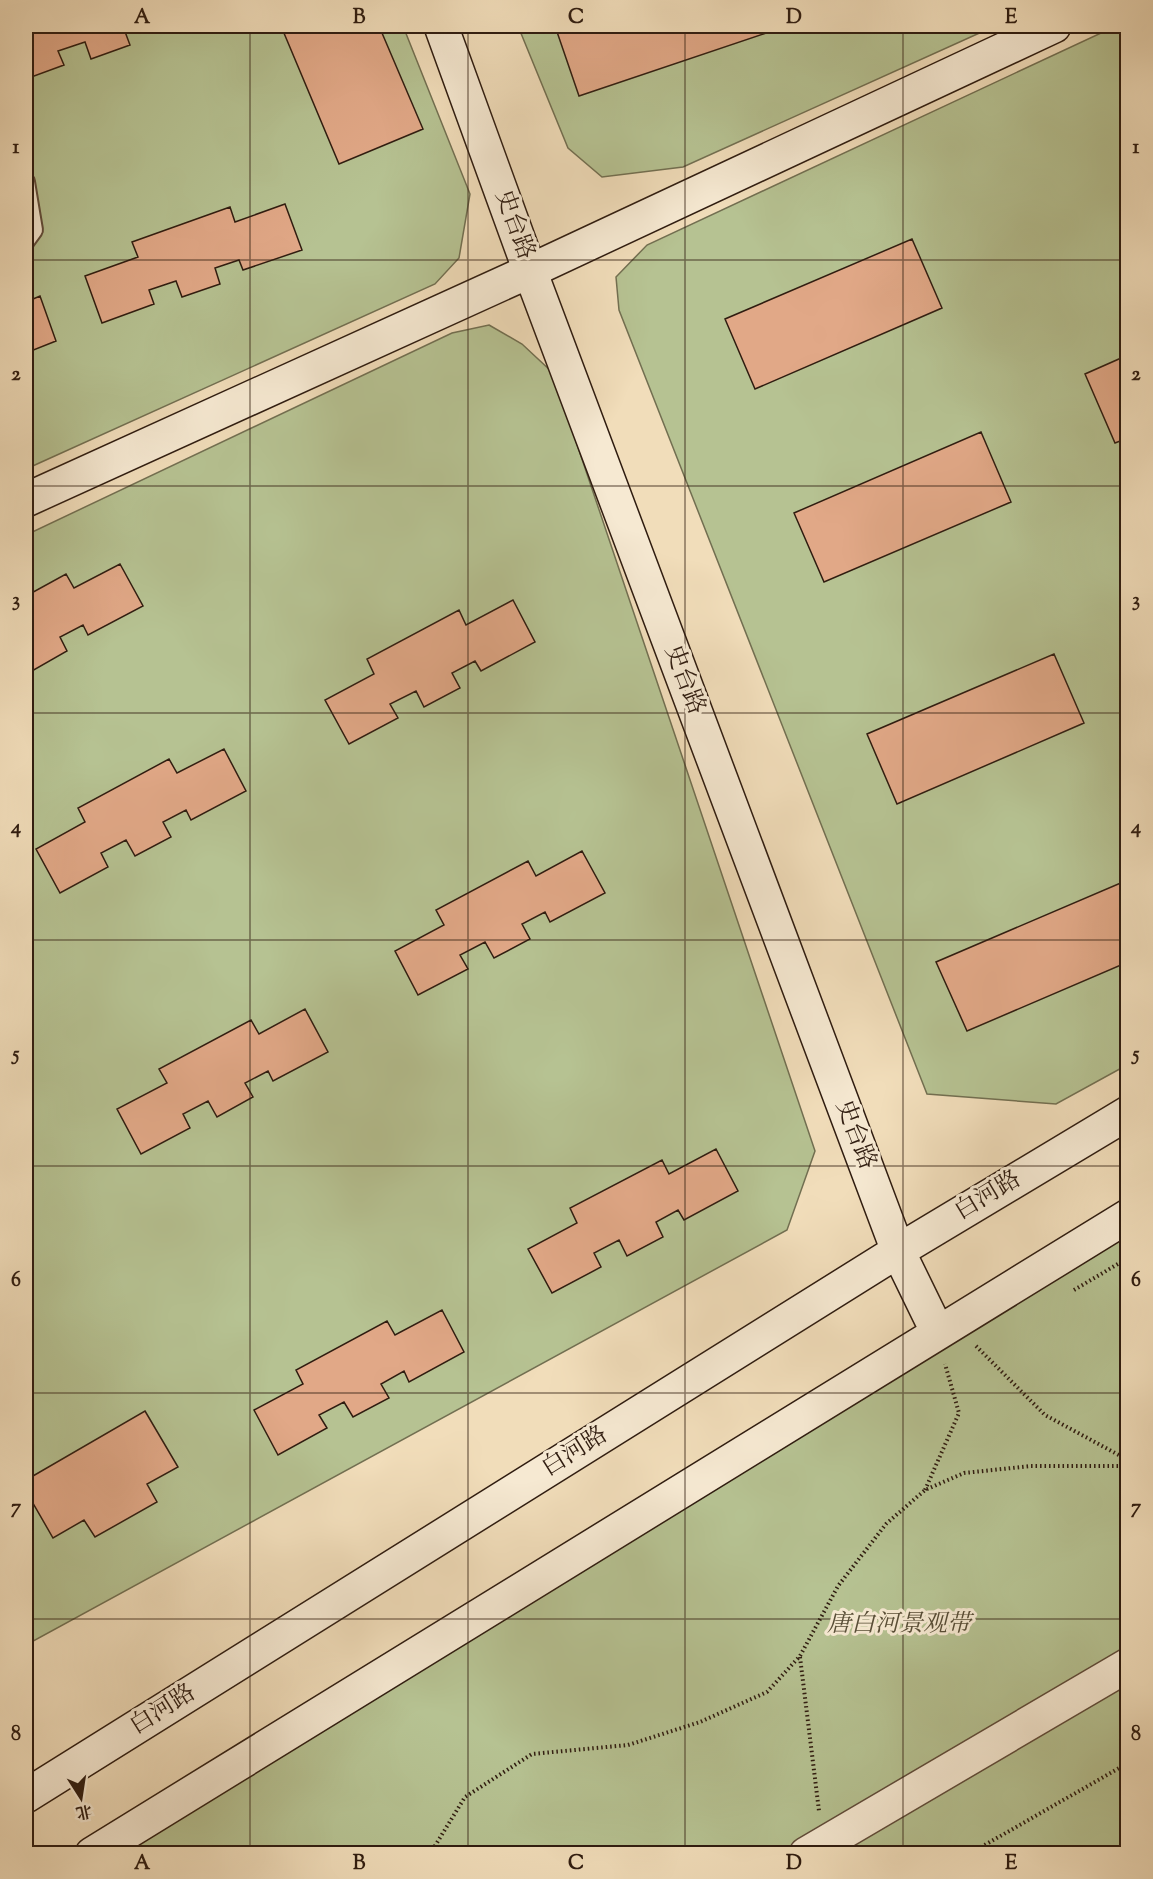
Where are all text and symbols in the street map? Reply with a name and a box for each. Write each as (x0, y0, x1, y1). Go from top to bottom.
text: A (134, 4, 151, 33)
text: B (353, 4, 366, 33)
text: C (568, 4, 584, 33)
text: D (786, 4, 802, 33)
text: E (1005, 4, 1018, 33)
text: 1 (13, 134, 20, 163)
text: 1 (1133, 134, 1140, 163)
street label: 史台路 (486, 185, 542, 265)
text: 2 (11, 361, 21, 390)
text: 2 (1131, 361, 1141, 390)
text: 3 (12, 587, 20, 616)
text: 3 (1132, 587, 1140, 616)
street label: 史台路 (655, 640, 713, 720)
text: 4 (10, 814, 21, 843)
text: 4 (1130, 814, 1141, 843)
text: 5 (11, 1041, 20, 1070)
text: 5 (1131, 1041, 1140, 1070)
street label: 史台路 (826, 1095, 884, 1175)
street label: 白河路 (948, 1163, 1028, 1229)
text: 6 (11, 1267, 21, 1296)
text: 6 (1131, 1267, 1141, 1296)
street label: 白河路 (535, 1419, 615, 1485)
text: 7 (11, 1494, 22, 1523)
text: 7 (1131, 1494, 1142, 1523)
park label: 唐白河景观带 (827, 1608, 975, 1642)
street label: 白河路 (123, 1677, 203, 1743)
text: 8 (11, 1721, 21, 1750)
text: 8 (1131, 1721, 1141, 1750)
north arrow (51, 1768, 111, 1828)
text: 北 (73, 1797, 94, 1823)
text: A (134, 1850, 151, 1879)
text: B (353, 1850, 366, 1879)
text: C (568, 1850, 584, 1879)
text: D (786, 1850, 802, 1879)
text: E (1005, 1850, 1018, 1879)

